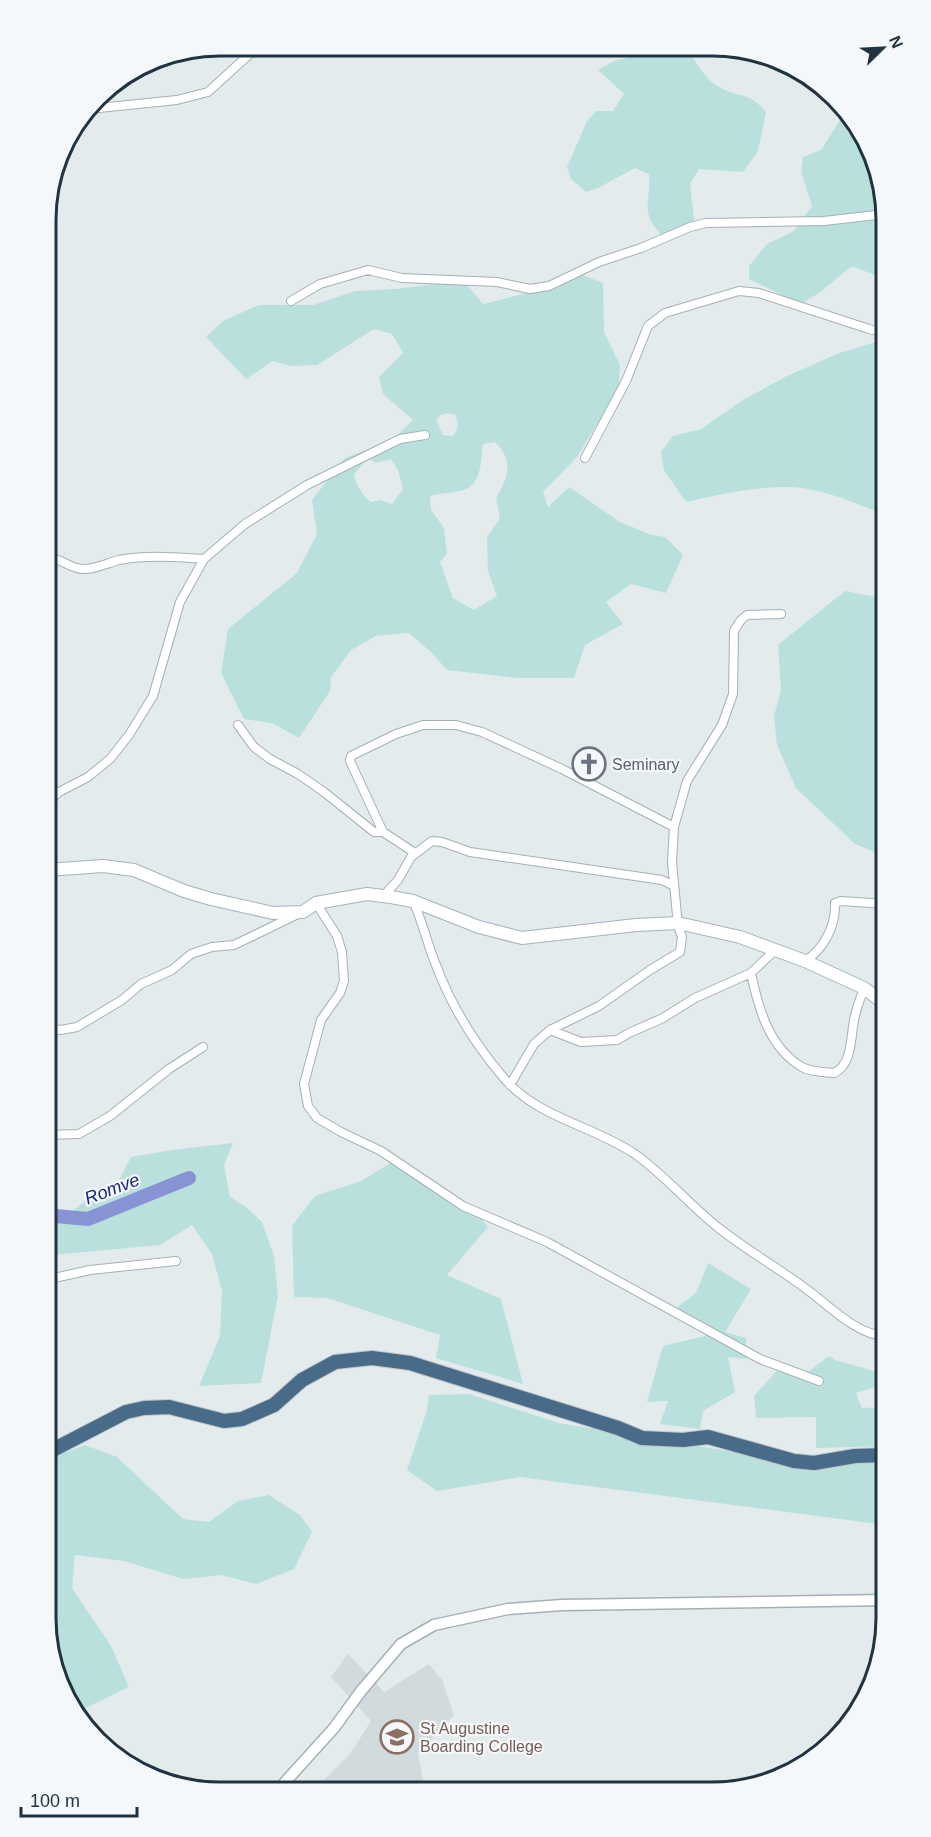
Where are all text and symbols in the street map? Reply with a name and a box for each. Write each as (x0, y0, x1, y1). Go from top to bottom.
north arrow (853, 18, 913, 78)
text: N (886, 33, 906, 51)
church icon: Seminary (571, 746, 607, 782)
place label: Seminary (612, 756, 680, 773)
water label: Romve (82, 1169, 142, 1209)
school or university icon: St Augustine Boarding College (379, 1719, 415, 1755)
place label: St Augustine Boarding College (420, 1720, 543, 1755)
scale bar (21, 1780, 136, 1818)
text: 100 m (30, 1791, 80, 1811)

